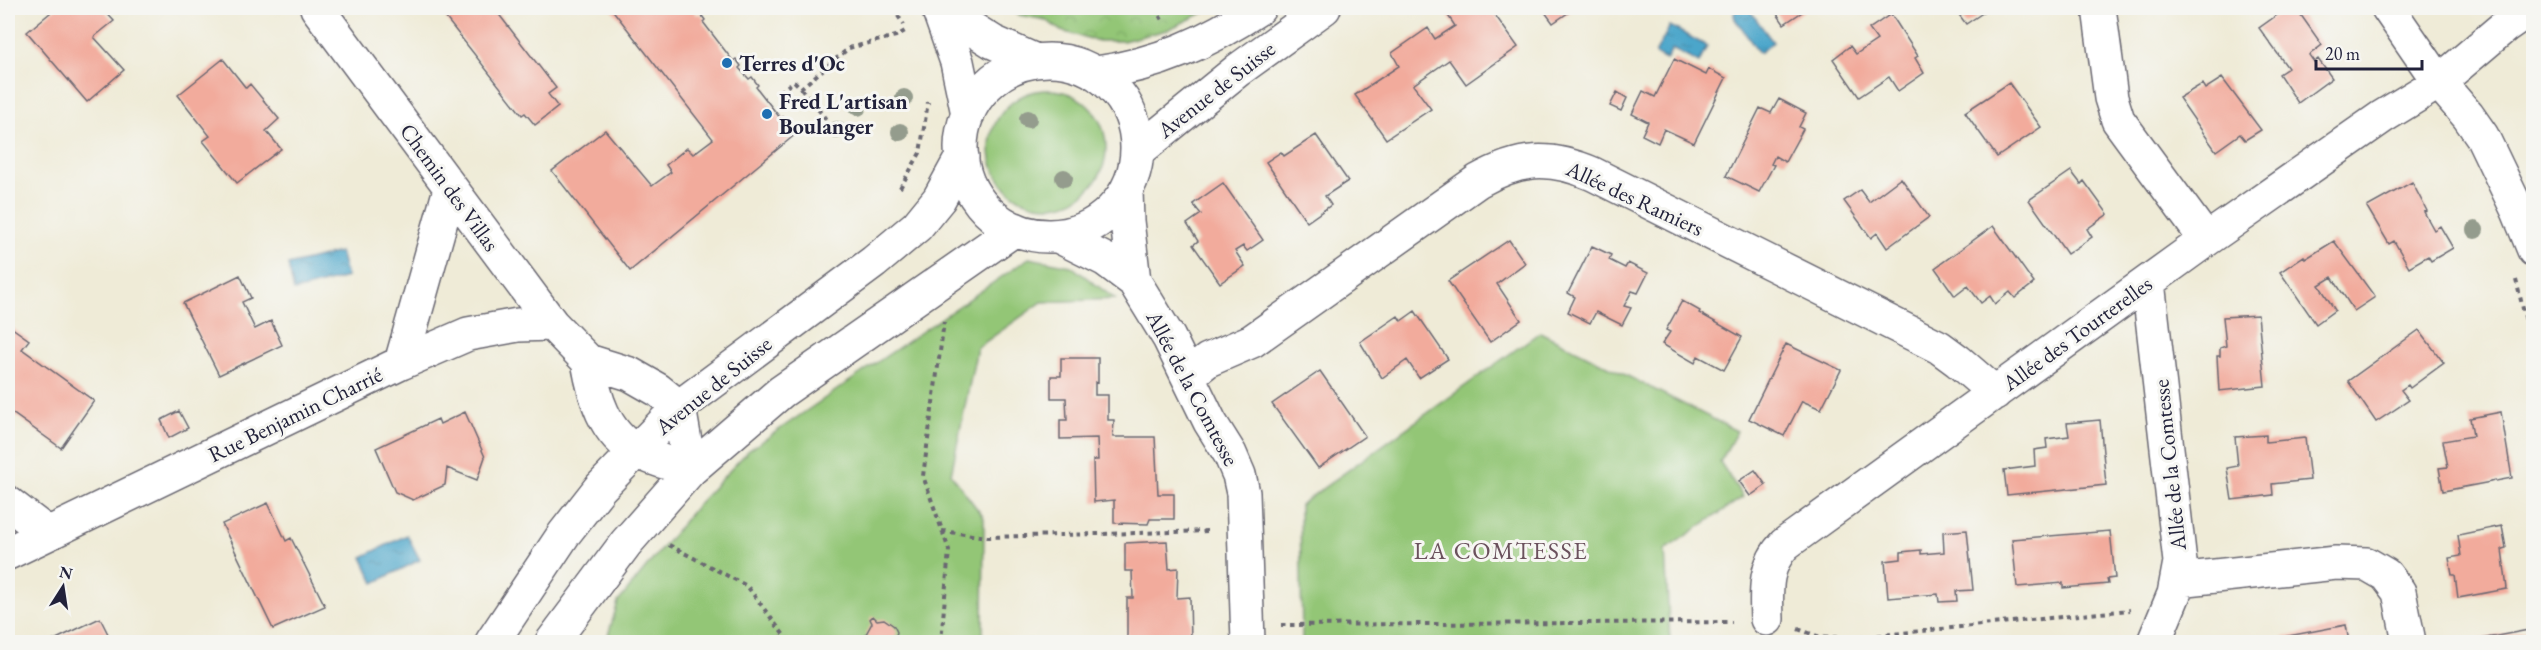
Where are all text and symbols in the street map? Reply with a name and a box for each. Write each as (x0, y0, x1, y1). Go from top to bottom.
scale bar (2316, 33, 2422, 71)
street label: Avenue de Suisse (1151, 34, 1281, 145)
text: 20 m (2325, 42, 2360, 65)
place label: Terres d'Oc (739, 49, 845, 78)
marker: Terres d'Oc (720, 56, 734, 70)
place label: Fred L'artisan Boulanger (779, 87, 908, 141)
marker: Fred L'artisan Boulanger (760, 107, 774, 121)
street label: Chemin des Villas (393, 118, 506, 257)
street label: Allée des Ramiers (1561, 154, 1708, 243)
street label: Allée des Tourterelles (1996, 269, 2158, 398)
street label: Allée de la Comtesse (1139, 305, 1246, 471)
street label: Avenue de Suisse (648, 329, 778, 442)
street label: Rue Benjamin Charrié (203, 360, 387, 469)
street label: Allée de la Comtesse (2146, 378, 2193, 553)
district label: LA COMTESSE (1414, 535, 1588, 566)
north arrow (33, 557, 93, 617)
text: N (57, 561, 75, 584)

